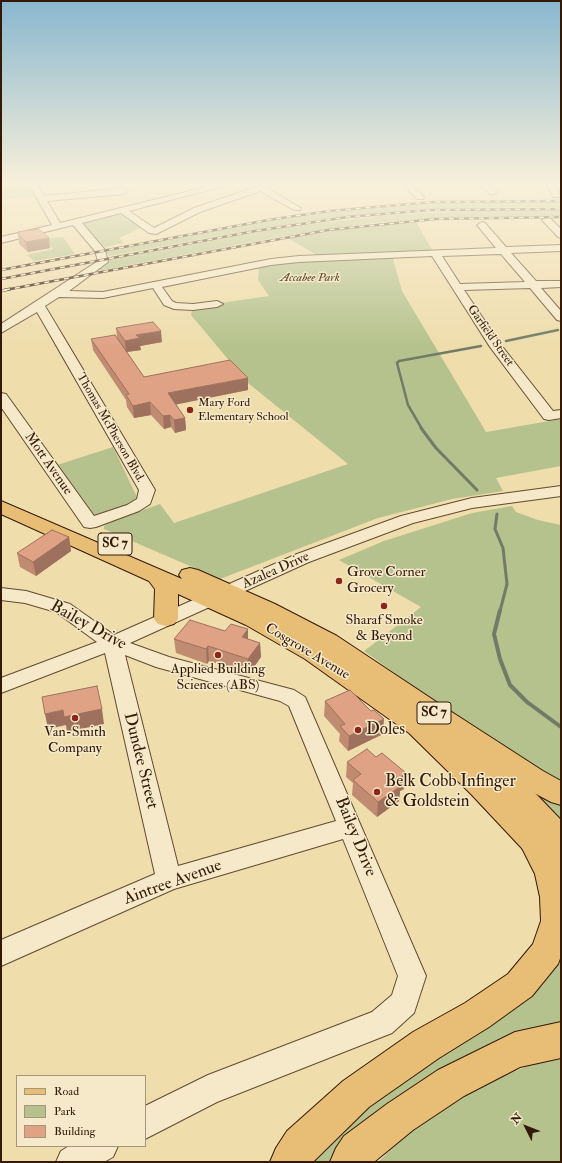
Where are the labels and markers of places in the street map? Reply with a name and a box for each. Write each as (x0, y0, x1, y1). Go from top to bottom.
place label: Mary Ford Elementary School (198, 396, 289, 424)
marker: Mary Ford Elementary School (185, 405, 195, 415)
place label: Grove Corner Grocery (347, 565, 426, 598)
marker: Grove Corner Grocery (334, 576, 344, 586)
marker: Sharaf Smoke & Beyond (379, 601, 389, 611)
place label: Sharaf Smoke & Beyond (346, 613, 422, 646)
marker: Applied Building Sciences (ABS) (213, 650, 223, 660)
place label: Applied Building Sciences (ABS) (171, 662, 265, 694)
marker: Van-Smith Company (70, 713, 80, 723)
place label: Doles (366, 720, 405, 740)
place label: Van-Smith Company (44, 725, 106, 758)
marker: Doles (353, 725, 363, 735)
place label: Belk Cobb Infinger & Goldstein (385, 772, 516, 812)
marker: Belk Cobb Infinger & Goldstein (372, 787, 382, 797)

